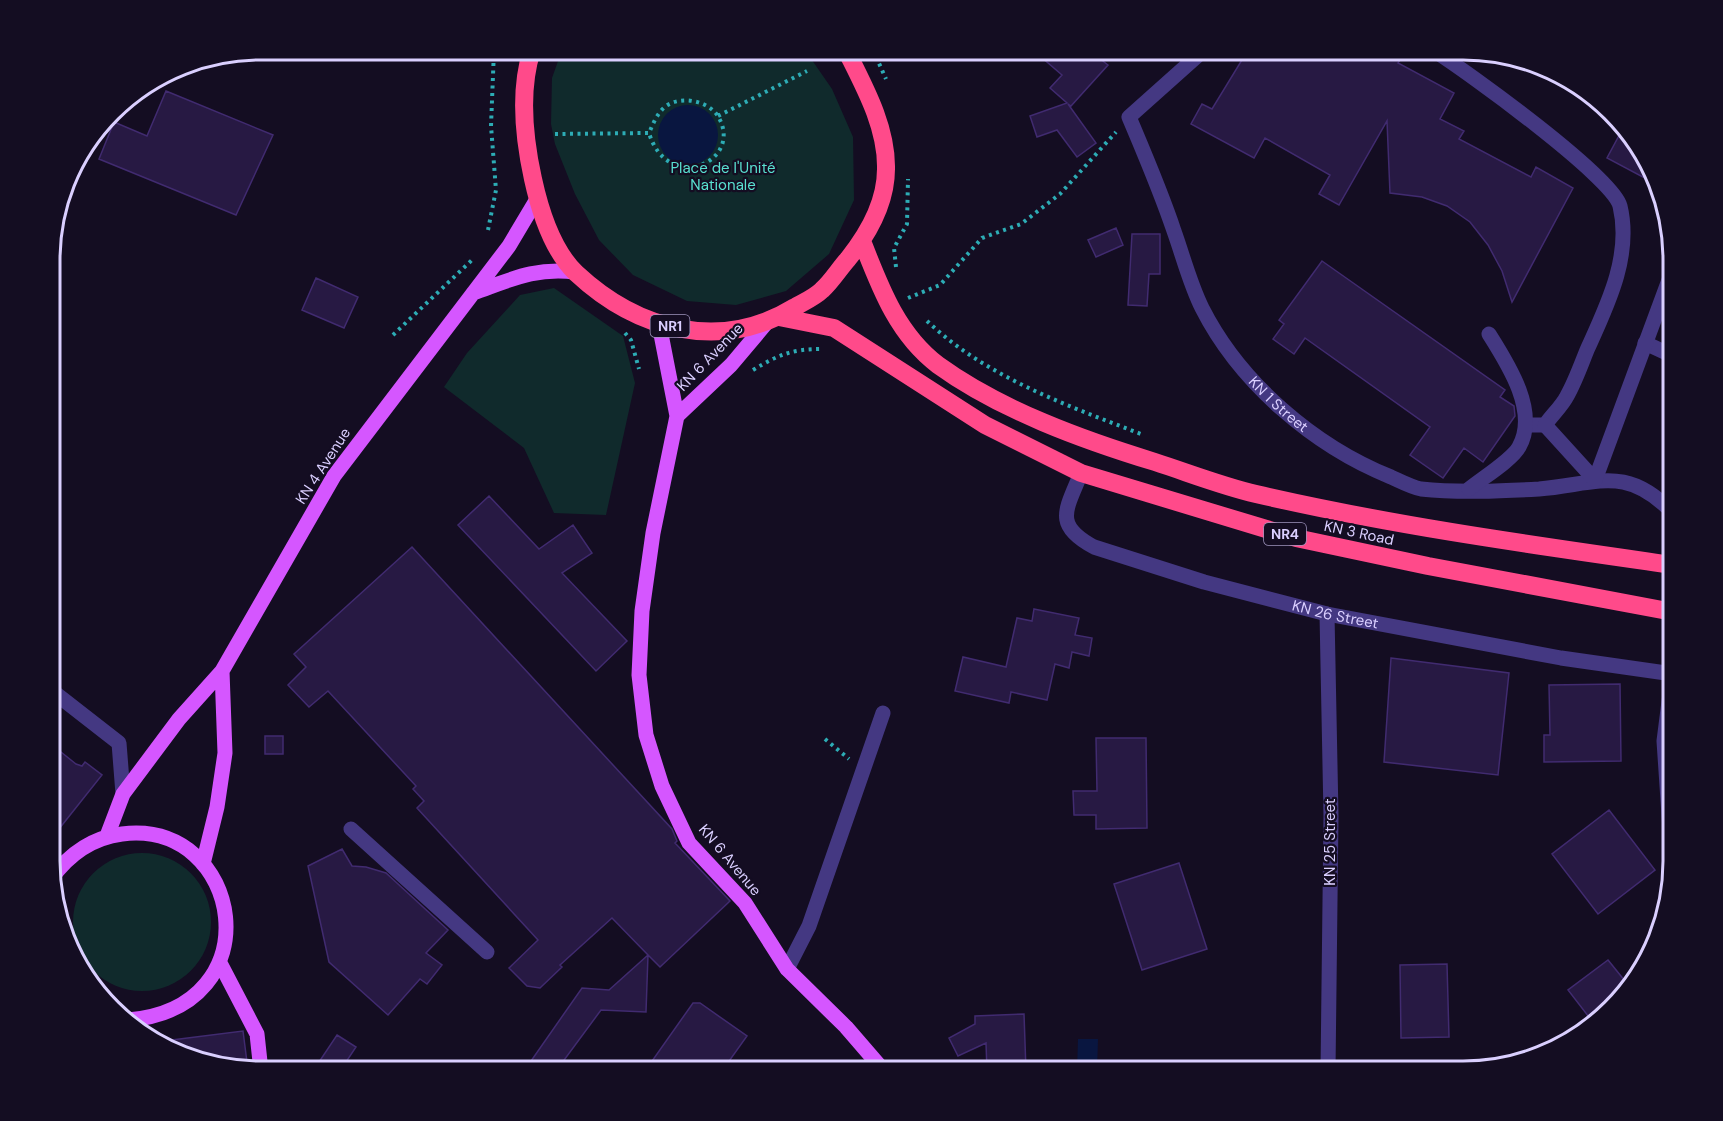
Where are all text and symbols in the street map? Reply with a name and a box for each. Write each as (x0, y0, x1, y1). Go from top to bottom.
park label: Place de l'Unité Nationale (670, 158, 776, 195)
road number: NR1 (650, 315, 690, 337)
street label: KN 6 Avenue (672, 319, 748, 395)
street label: KN 1 Street (1244, 372, 1312, 437)
street label: KN 4 Avenue (291, 424, 355, 508)
street label: KN 3 Road (1322, 516, 1396, 550)
road number: NR4 (1264, 523, 1306, 545)
street label: KN 26 Street (1290, 595, 1380, 633)
street label: KN 25 Street (1320, 798, 1340, 886)
street label: KN 6 Avenue (694, 820, 766, 900)

